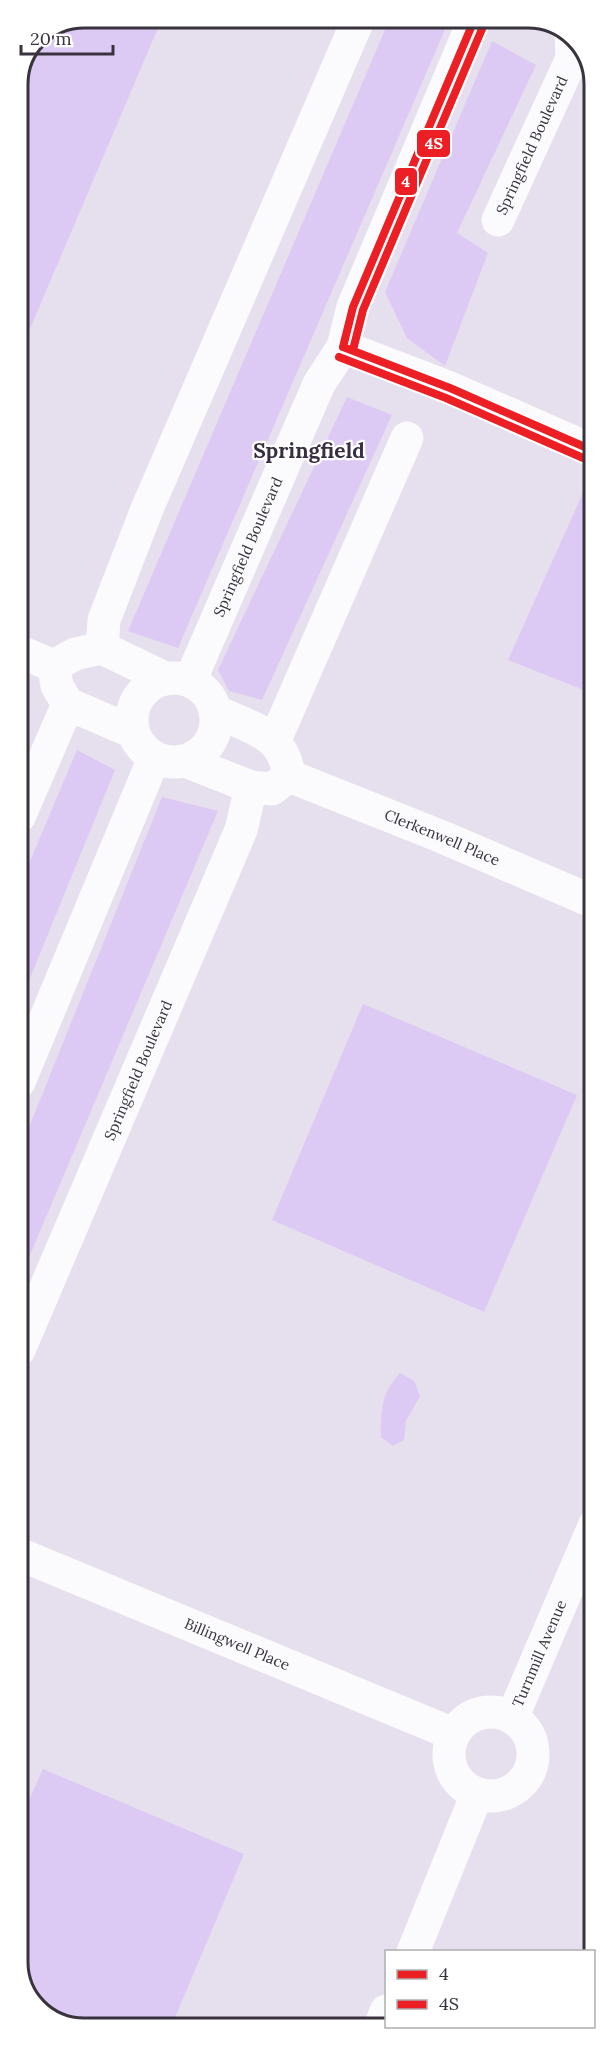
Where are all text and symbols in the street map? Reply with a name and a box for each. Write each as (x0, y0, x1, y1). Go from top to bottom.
scale bar (21, 18, 112, 56)
text: 20 m (30, 27, 72, 50)
street label: Springfield Boulevard (492, 73, 572, 218)
line badge: 4S (416, 129, 451, 158)
text: 4S (425, 133, 444, 153)
line badge: 4 (394, 167, 418, 196)
text: 4 (402, 171, 411, 191)
district label: Springfield (253, 437, 365, 464)
street label: Springfield Boulevard (209, 474, 286, 620)
street label: Clerkenwell Place (382, 805, 503, 870)
street label: Springfield Boulevard (100, 997, 176, 1143)
street label: Turnmill Avenue (508, 1597, 570, 1710)
street label: Billingwell Place (182, 1614, 293, 1674)
legend (385, 1950, 595, 2028)
text: 4 (439, 1962, 449, 1985)
text: 4S (439, 1992, 459, 2015)

